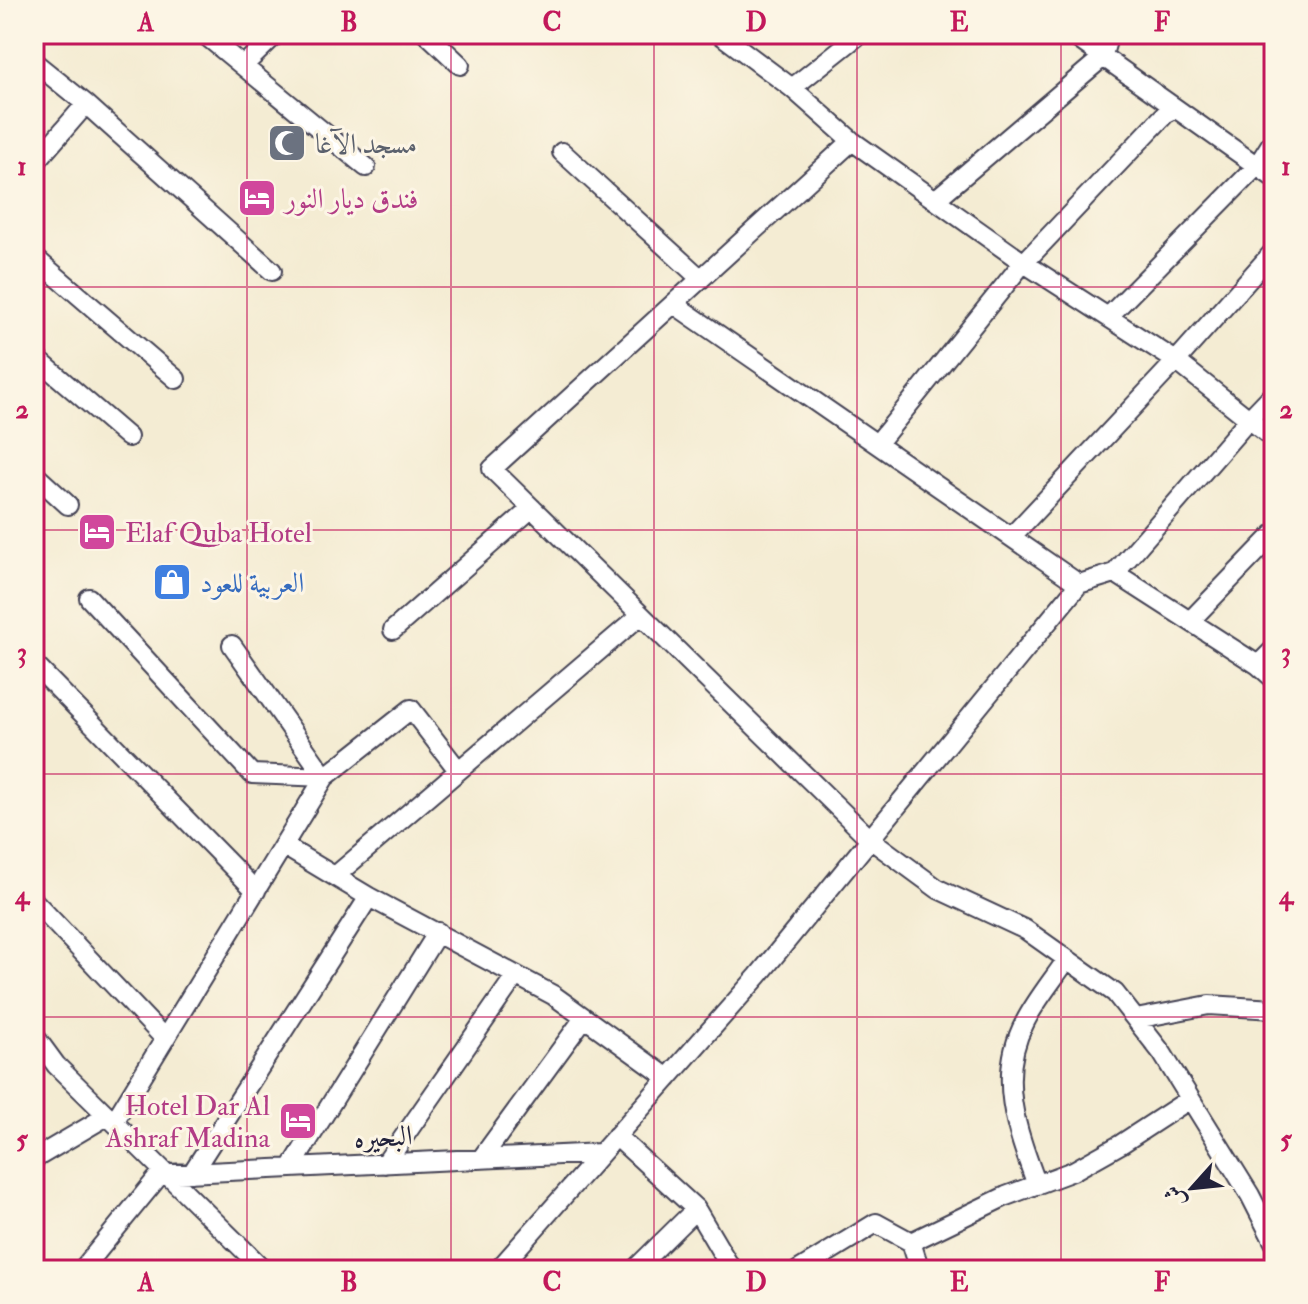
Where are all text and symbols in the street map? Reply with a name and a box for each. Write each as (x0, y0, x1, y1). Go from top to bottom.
text: A (137, 7, 155, 39)
text: B (340, 7, 358, 39)
text: C (542, 7, 562, 39)
text: D (745, 7, 767, 39)
text: E (950, 7, 969, 39)
text: F (1154, 7, 1171, 39)
mosque icon: مسجد الآغا (266, 122, 308, 164)
place label: مسجد الآغا (315, 127, 417, 162)
text: 1 (17, 151, 27, 183)
text: 1 (1281, 151, 1291, 183)
hotel icon: فندق ديار النور (236, 177, 278, 219)
place label: فندق ديار النور (282, 182, 418, 217)
text: 2 (15, 394, 29, 426)
text: 2 (1279, 394, 1293, 426)
hotel icon: Elaf Quba Hotel (76, 511, 118, 553)
place label: Elaf Quba Hotel (125, 516, 312, 551)
shop icon: العربية للعود (151, 561, 193, 603)
place label: العربية للعود (200, 566, 304, 601)
text: 3 (17, 637, 27, 669)
text: 3 (1281, 637, 1291, 669)
text: 4 (14, 880, 31, 912)
text: 4 (1278, 880, 1295, 912)
place label: Hotel Dar Al Ashraf Madina (104, 1089, 270, 1156)
hotel icon: Hotel Dar Al Ashraf Madina (277, 1100, 319, 1142)
street label: البحيره (353, 1118, 413, 1157)
text: 5 (16, 1124, 28, 1156)
text: 5 (1280, 1124, 1292, 1156)
north arrow (1152, 1148, 1232, 1228)
text: ش (1158, 1181, 1192, 1213)
text: A (137, 1267, 155, 1299)
text: B (340, 1267, 358, 1299)
text: C (542, 1267, 562, 1299)
text: D (745, 1267, 767, 1299)
text: E (950, 1267, 969, 1299)
text: F (1154, 1267, 1171, 1299)

